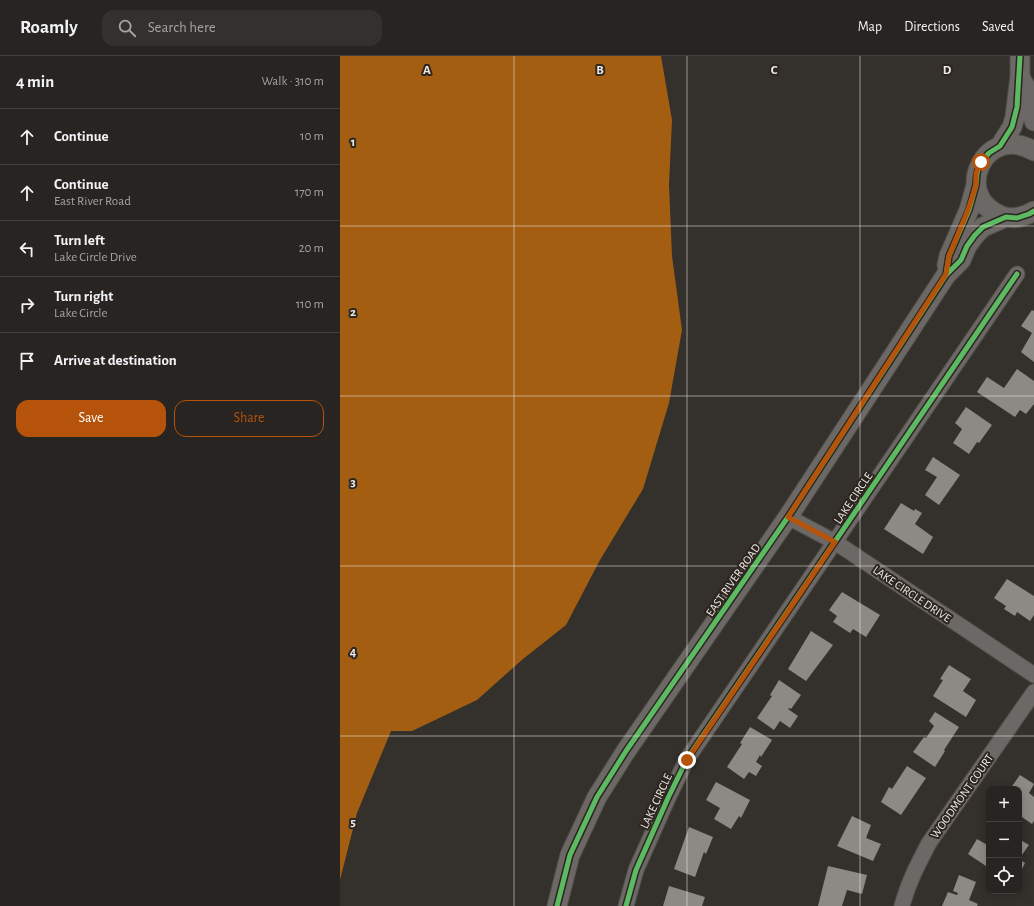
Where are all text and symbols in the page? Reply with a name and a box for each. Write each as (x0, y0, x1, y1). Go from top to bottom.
search box (102, 10, 382, 46)
icon: search (116, 17, 138, 39)
text: Roamly (20, 18, 78, 37)
text: Search here (148, 20, 216, 35)
text: Map (858, 20, 882, 34)
text: Directions (904, 20, 960, 34)
text: Saved (982, 20, 1014, 34)
text: A (423, 64, 431, 77)
text: B (596, 64, 604, 77)
text: C (771, 64, 778, 77)
text: D (943, 64, 952, 77)
text: 4 min (16, 73, 54, 90)
text: Walk · 310 m (261, 75, 324, 88)
icon: ahead (16, 126, 38, 148)
text: Continue (54, 129, 109, 144)
text: 10 m (300, 130, 324, 143)
text: 1 (351, 136, 355, 149)
route start (972, 153, 990, 171)
text: Continue (54, 177, 109, 192)
icon: ahead (16, 182, 38, 204)
text: 170 m (295, 186, 324, 199)
text: East River Road (54, 195, 131, 208)
text: Turn left (54, 233, 105, 248)
icon: left (16, 238, 38, 260)
text: 20 m (299, 242, 324, 255)
text: Lake Circle Drive (54, 251, 137, 264)
text: Turn right (54, 289, 113, 304)
icon: right (16, 294, 38, 316)
text: 110 m (296, 298, 324, 311)
text: 2 (350, 306, 356, 319)
text: Lake Circle (54, 307, 108, 320)
icon: arrive (16, 350, 38, 372)
text: Arrive at destination (54, 353, 177, 368)
button: Save (16, 400, 166, 437)
button: Share (174, 400, 324, 437)
street label: LAKE CIRCLE (831, 470, 875, 526)
text: 3 (350, 476, 356, 489)
street label: EAST RIVER ROAD (704, 541, 763, 619)
street label: LAKE CIRCLE DRIVE (871, 564, 953, 625)
text: 4 (350, 646, 357, 659)
route end (678, 751, 696, 769)
street label: WOODMONT COURT (928, 752, 996, 840)
street label: LAKE CIRCLE (638, 771, 674, 830)
map controls (986, 786, 1022, 894)
button: + (986, 786, 1022, 822)
text: 5 (350, 816, 356, 829)
button: − (986, 822, 1022, 858)
button: locate (986, 858, 1022, 894)

